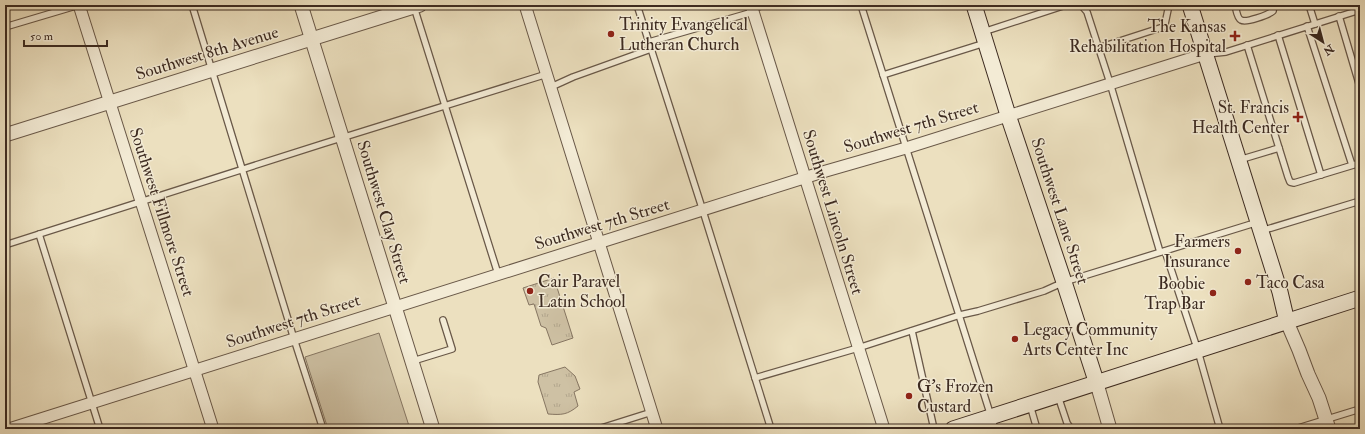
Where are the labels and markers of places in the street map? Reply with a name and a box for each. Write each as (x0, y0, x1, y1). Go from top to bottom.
place label: Trinity Evangelical Lutheran Church (619, 14, 748, 55)
place label: The Kansas Rehabilitation Hospital (1069, 16, 1227, 58)
marker: Trinity Evangelical Lutheran Church (606, 29, 616, 39)
marker: The Kansas Rehabilitation Hospital (1229, 30, 1241, 42)
place label: St. Francis Health Center (1192, 97, 1290, 138)
marker: St. Francis Health Center (1292, 111, 1304, 123)
place label: Farmers Insurance (1164, 231, 1230, 272)
marker: Farmers Insurance (1233, 246, 1243, 256)
place label: Cair Paravel Latin School (538, 271, 626, 312)
place label: Taco Casa (1256, 272, 1325, 293)
place label: Boobie Trap Bar (1144, 273, 1206, 315)
marker: Taco Casa (1243, 277, 1253, 287)
marker: Cair Paravel Latin School (525, 286, 535, 296)
marker: Boobie Trap Bar (1208, 288, 1218, 298)
place label: Legacy Community Arts Center Inc (1022, 319, 1158, 360)
marker: Legacy Community Arts Center Inc (1010, 334, 1020, 344)
place label: G's Frozen Custard (917, 376, 994, 417)
marker: G's Frozen Custard (904, 391, 914, 401)

